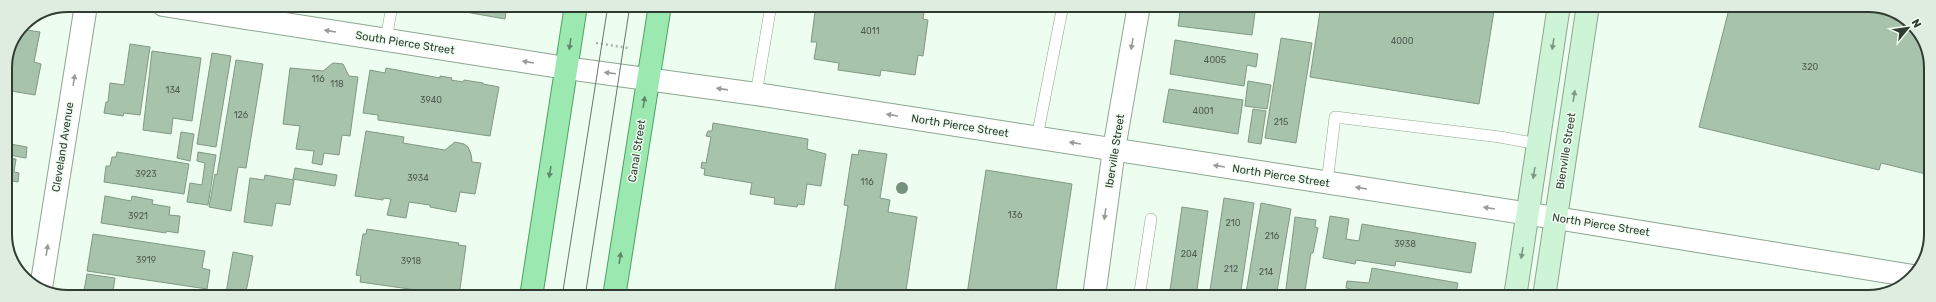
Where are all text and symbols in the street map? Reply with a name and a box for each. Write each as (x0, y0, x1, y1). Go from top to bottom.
north arrow (1888, 8, 1928, 48)
text: N (1909, 17, 1924, 30)
house number: 4011 (860, 26, 880, 36)
one-way arrow (324, 28, 336, 34)
street label: South Pierce Street (355, 29, 456, 57)
house number: 4000 (1391, 36, 1414, 46)
one-way arrow (567, 38, 573, 50)
one-way arrow (1129, 38, 1135, 50)
one-way arrow (1550, 38, 1556, 50)
house number: 4005 (1204, 55, 1226, 65)
one-way arrow (522, 59, 534, 65)
house number: 320 (1802, 62, 1818, 72)
one-way arrow (603, 70, 616, 76)
one-way arrow (71, 74, 77, 86)
house number: 116 (311, 74, 325, 84)
house number: 118 (330, 79, 344, 89)
house number: 134 (166, 85, 181, 95)
one-way arrow (716, 86, 728, 92)
one-way arrow (1572, 90, 1578, 102)
house number: 3940 (420, 95, 442, 105)
one-way arrow (641, 96, 647, 108)
street label: Cleveland Avenue (49, 101, 77, 193)
house number: 4001 (1193, 106, 1214, 116)
house number: 126 (234, 110, 249, 120)
street label: Bienville Street (1554, 111, 1579, 190)
one-way arrow (886, 112, 898, 118)
street label: North Pierce Street (910, 112, 1010, 140)
street label: Iberville Street (1103, 112, 1127, 189)
house number: 215 (1274, 117, 1288, 127)
street label: Canal Street (626, 118, 648, 183)
one-way arrow (1069, 140, 1082, 146)
street label: North Pierce Street (1231, 162, 1331, 190)
one-way arrow (1213, 163, 1225, 169)
one-way arrow (547, 166, 553, 178)
one-way arrow (1531, 166, 1537, 179)
house number: 3923 (135, 169, 157, 179)
house number: 3934 (407, 173, 429, 183)
house number: 116 (860, 177, 874, 187)
one-way arrow (1355, 185, 1367, 191)
one-way arrow (1483, 205, 1496, 211)
one-way arrow (1102, 208, 1109, 220)
house number: 136 (1008, 210, 1023, 220)
house number: 3921 (128, 211, 148, 221)
street label: North Pierce Street (1551, 211, 1651, 239)
house number: 210 (1226, 218, 1241, 228)
house number: 216 (1265, 231, 1280, 241)
house number: 3938 (1394, 239, 1416, 249)
one-way arrow (44, 244, 50, 256)
one-way arrow (1519, 247, 1525, 259)
house number: 204 (1181, 249, 1198, 259)
one-way arrow (617, 252, 623, 264)
house number: 3919 (136, 255, 156, 265)
house number: 3918 (401, 256, 421, 266)
house number: 212 (1224, 264, 1238, 274)
house number: 214 (1259, 267, 1274, 277)

